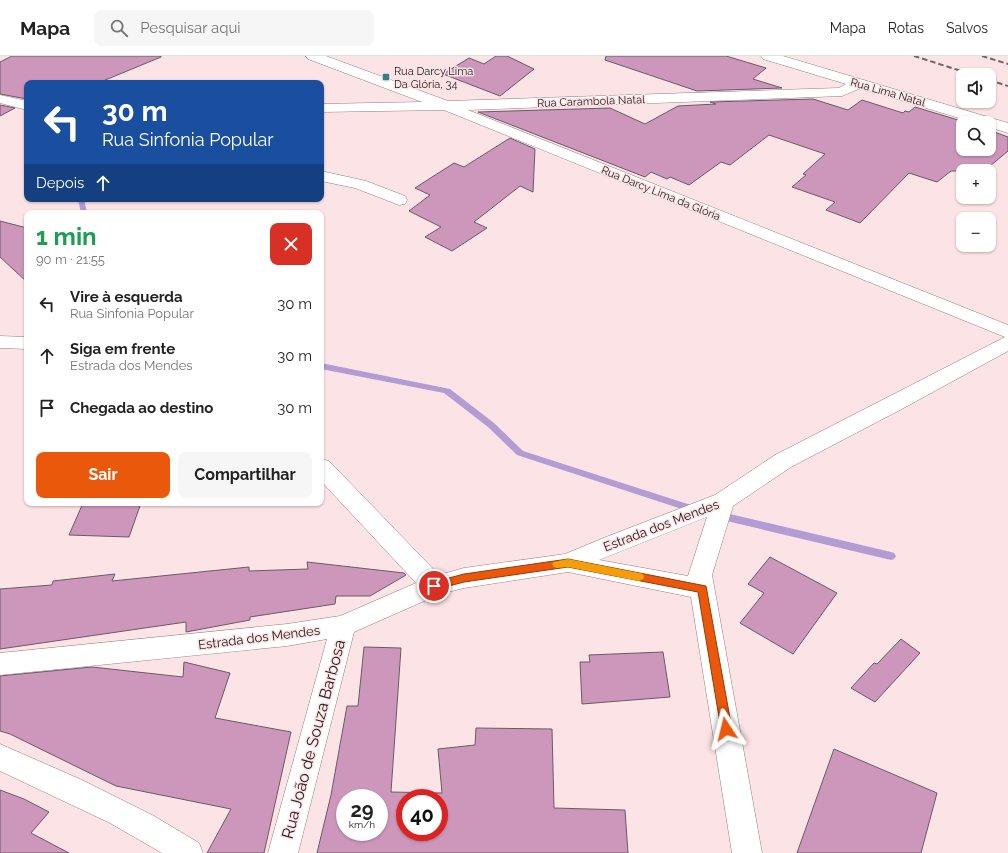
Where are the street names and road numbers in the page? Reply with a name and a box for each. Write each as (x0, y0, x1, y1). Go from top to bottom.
street label: Rua Lima Natal (849, 76, 927, 109)
street label: Rua Carambola Natal (537, 93, 645, 110)
street label: Rua Darcy Lima da Glória (599, 164, 722, 223)
street label: Estrada dos Mendes (601, 497, 721, 554)
street label: Estrada dos Mendes (197, 623, 321, 652)
street label: Rua João de Souza Barbosa (278, 638, 349, 841)

